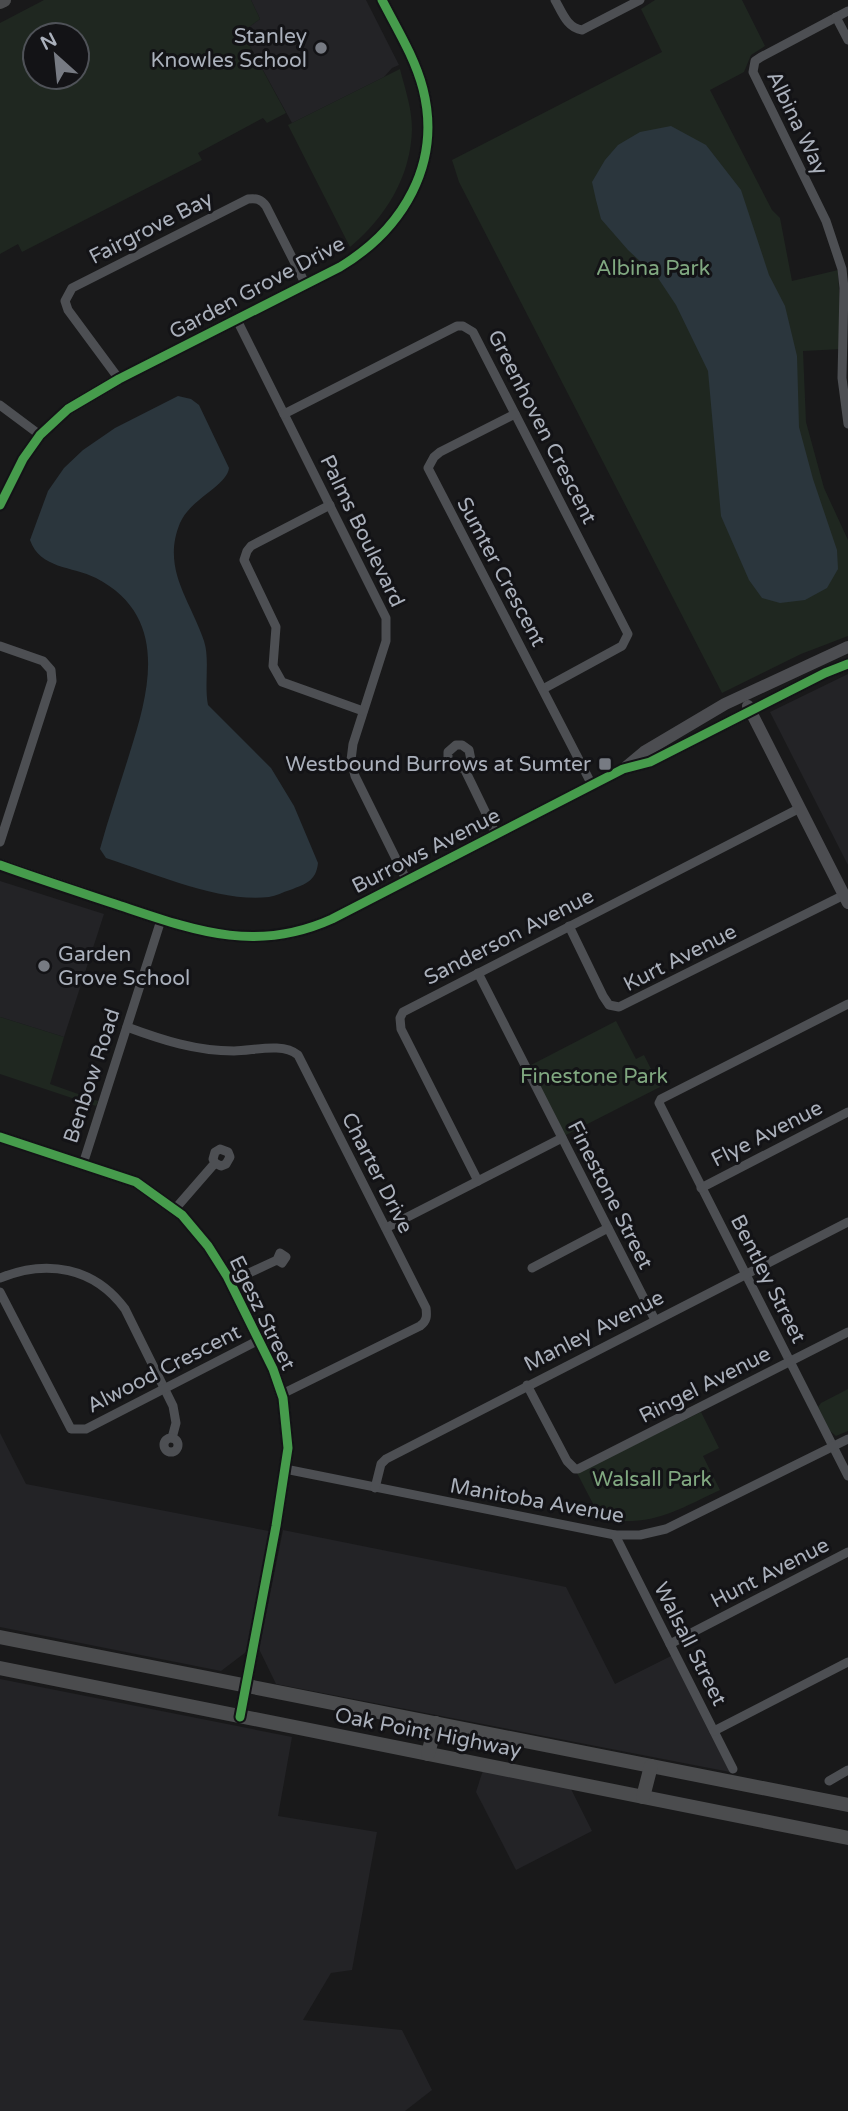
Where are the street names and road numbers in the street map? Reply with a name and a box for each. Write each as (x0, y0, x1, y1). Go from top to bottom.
street label: Albina Way (761, 67, 833, 179)
street label: Fairgrove Bay (85, 186, 217, 270)
street label: Garden Grove Drive (165, 231, 349, 345)
street label: Greenhoven Crescent (482, 326, 602, 528)
street label: Palms Boulevard (314, 451, 410, 611)
street label: Sumter Crescent (451, 493, 551, 651)
street label: Burrows Avenue (348, 803, 504, 899)
street label: Sanderson Avenue (420, 883, 598, 991)
street label: Kurt Avenue (619, 919, 741, 997)
street label: Benbow Road (58, 1006, 126, 1146)
street label: Flye Avenue (707, 1095, 827, 1173)
street label: Charter Drive (336, 1108, 418, 1238)
street label: Finestone Street (562, 1117, 658, 1273)
street label: Bentley Street (725, 1211, 811, 1347)
street label: Egesz Street (224, 1252, 300, 1374)
street label: Manley Avenue (520, 1285, 668, 1377)
street label: Alwood Crescent (83, 1319, 245, 1419)
street label: Ringel Avenue (635, 1341, 775, 1429)
street label: Manitoba Avenue (448, 1473, 626, 1529)
street label: Hunt Avenue (707, 1532, 833, 1614)
street label: Walsall Street (648, 1578, 732, 1710)
street label: Oak Point Highway (333, 1703, 523, 1763)

